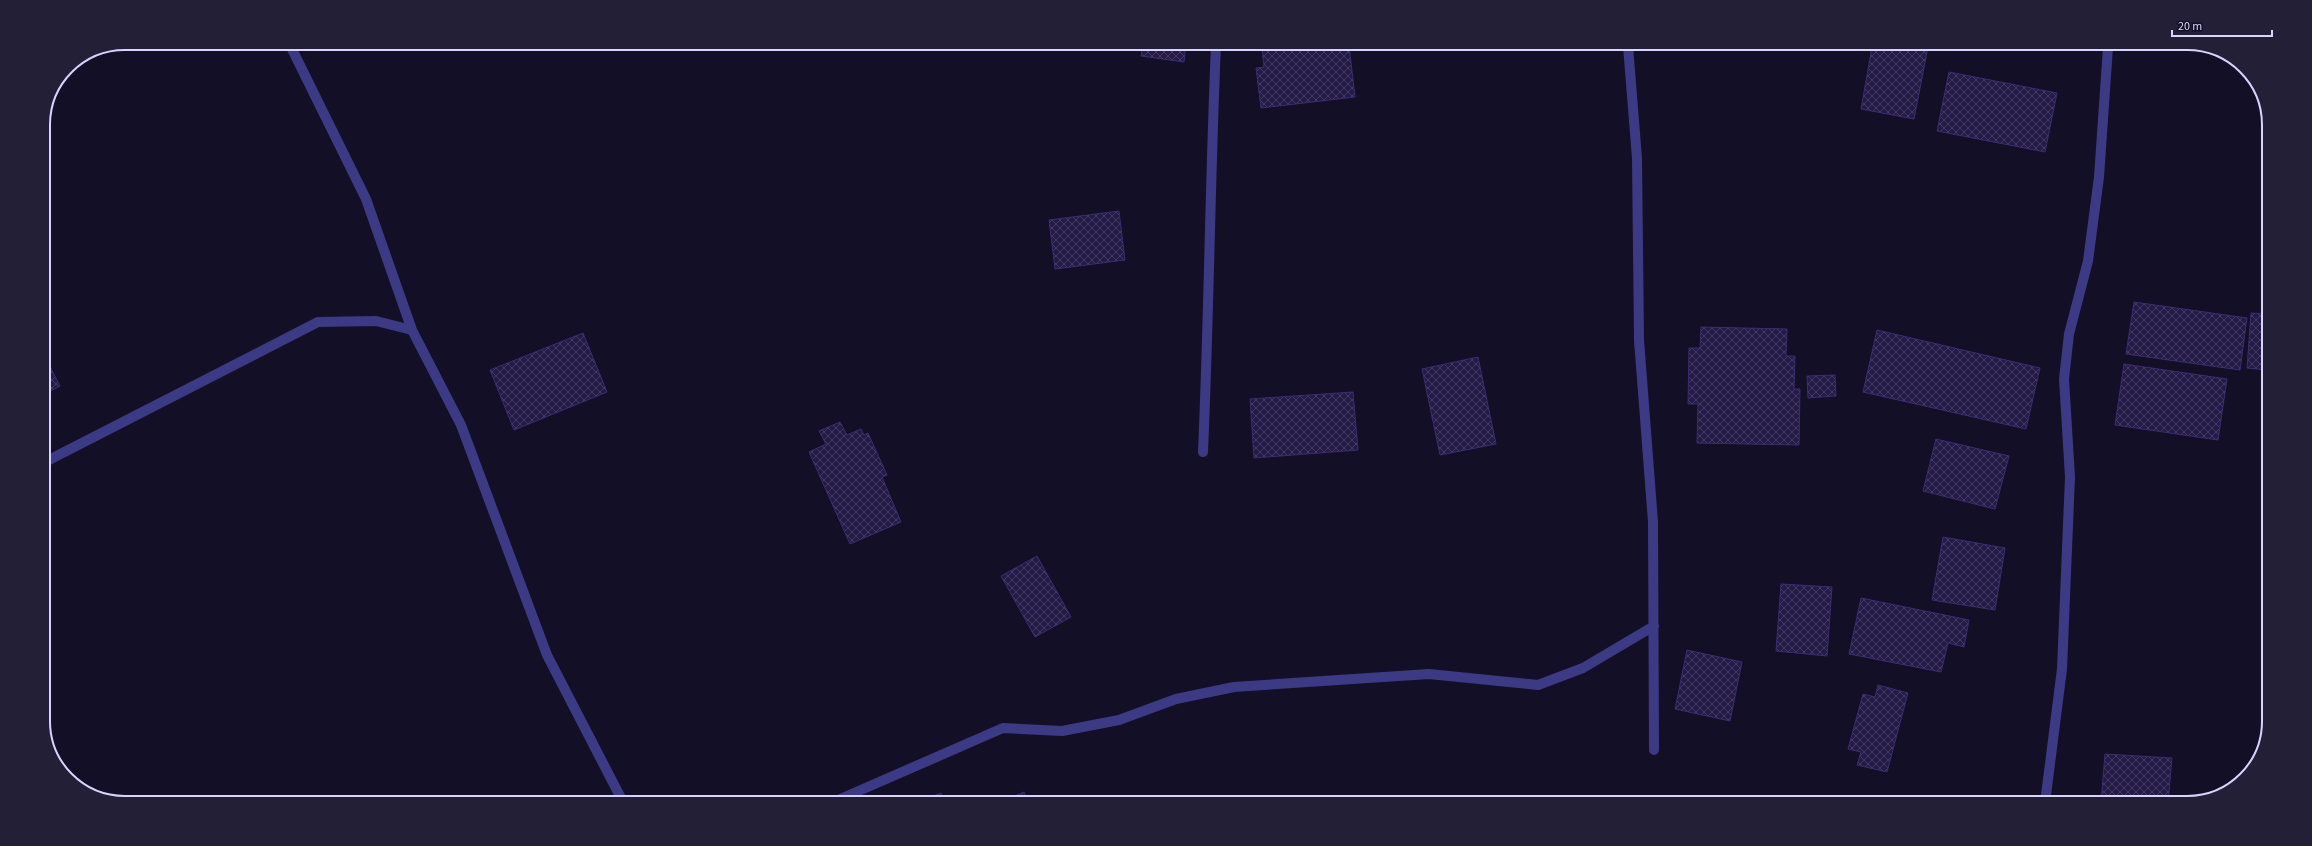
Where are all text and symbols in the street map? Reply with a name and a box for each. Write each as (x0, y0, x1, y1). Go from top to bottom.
scale bar (2172, 12, 2272, 38)
text: 20 m (2178, 18, 2202, 35)

